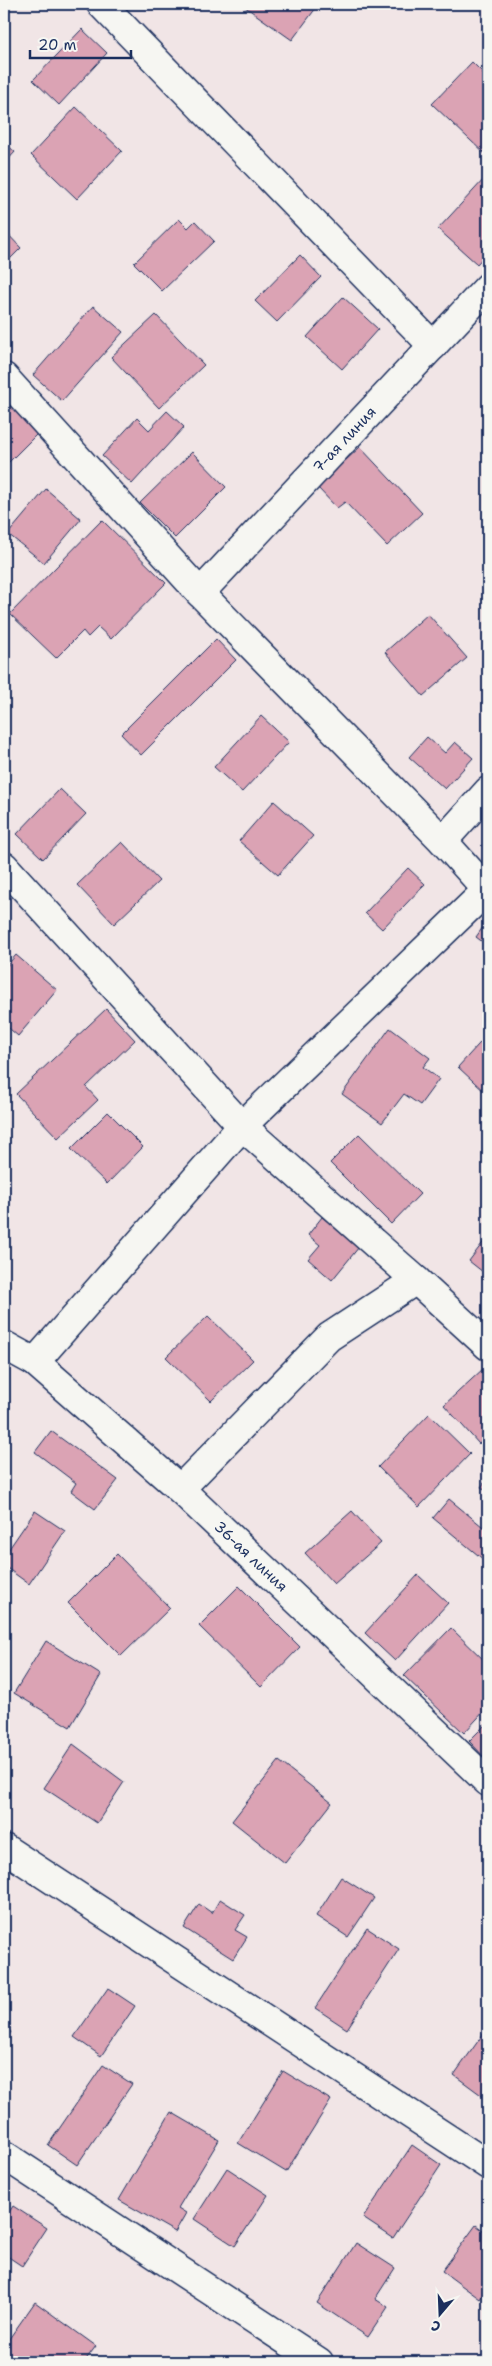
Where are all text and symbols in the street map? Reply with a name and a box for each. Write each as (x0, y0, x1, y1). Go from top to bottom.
scale bar (30, 28, 131, 60)
text: 20 m (38, 35, 77, 55)
street label: 7-ая линия (308, 402, 381, 477)
street label: 36-ая линия (210, 1517, 292, 1596)
north arrow (414, 2288, 464, 2338)
text: С (429, 2316, 443, 2336)

